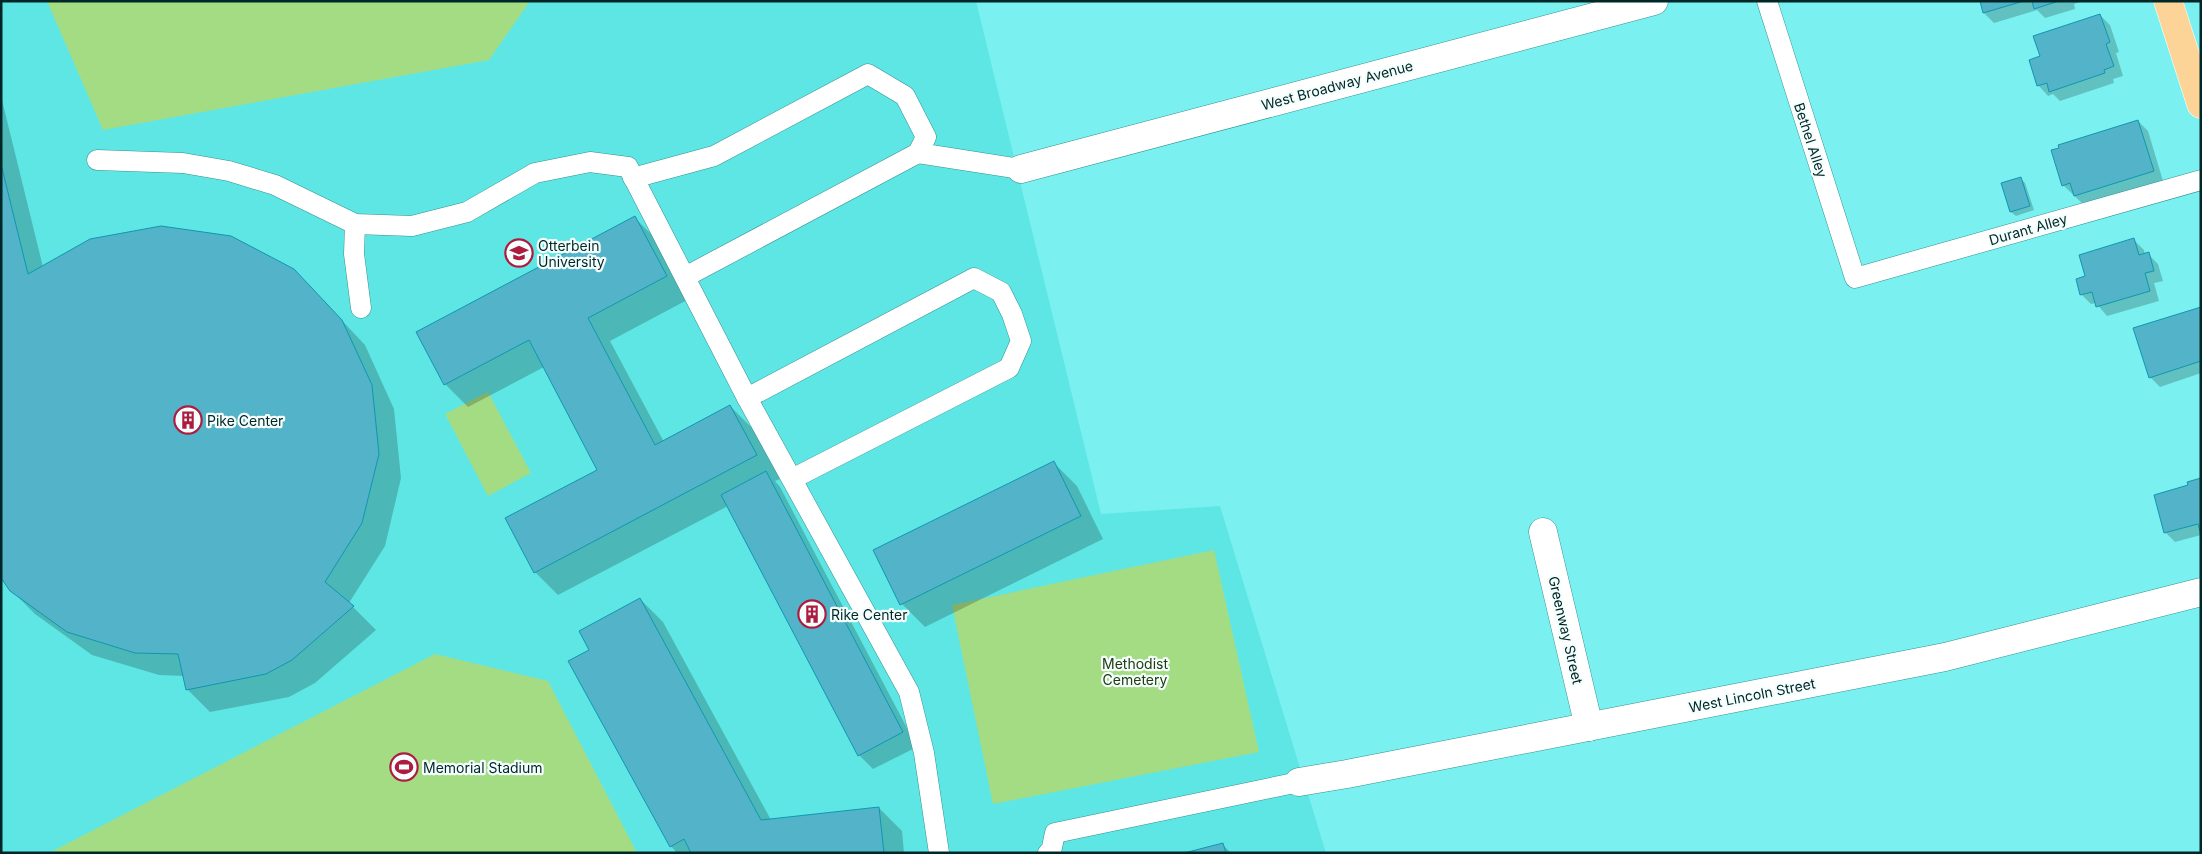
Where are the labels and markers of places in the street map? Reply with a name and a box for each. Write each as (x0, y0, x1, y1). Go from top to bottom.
place label: Otterbein University (538, 237, 605, 270)
school or university icon: Otterbein University (504, 238, 534, 268)
building icon: Pike Center (173, 405, 203, 435)
place label: Pike Center (207, 412, 283, 429)
building icon: Rike Center (797, 599, 827, 629)
place label: Rike Center (831, 606, 907, 623)
sports icon: Memorial Stadium (389, 752, 419, 782)
place label: Memorial Stadium (423, 759, 543, 776)

